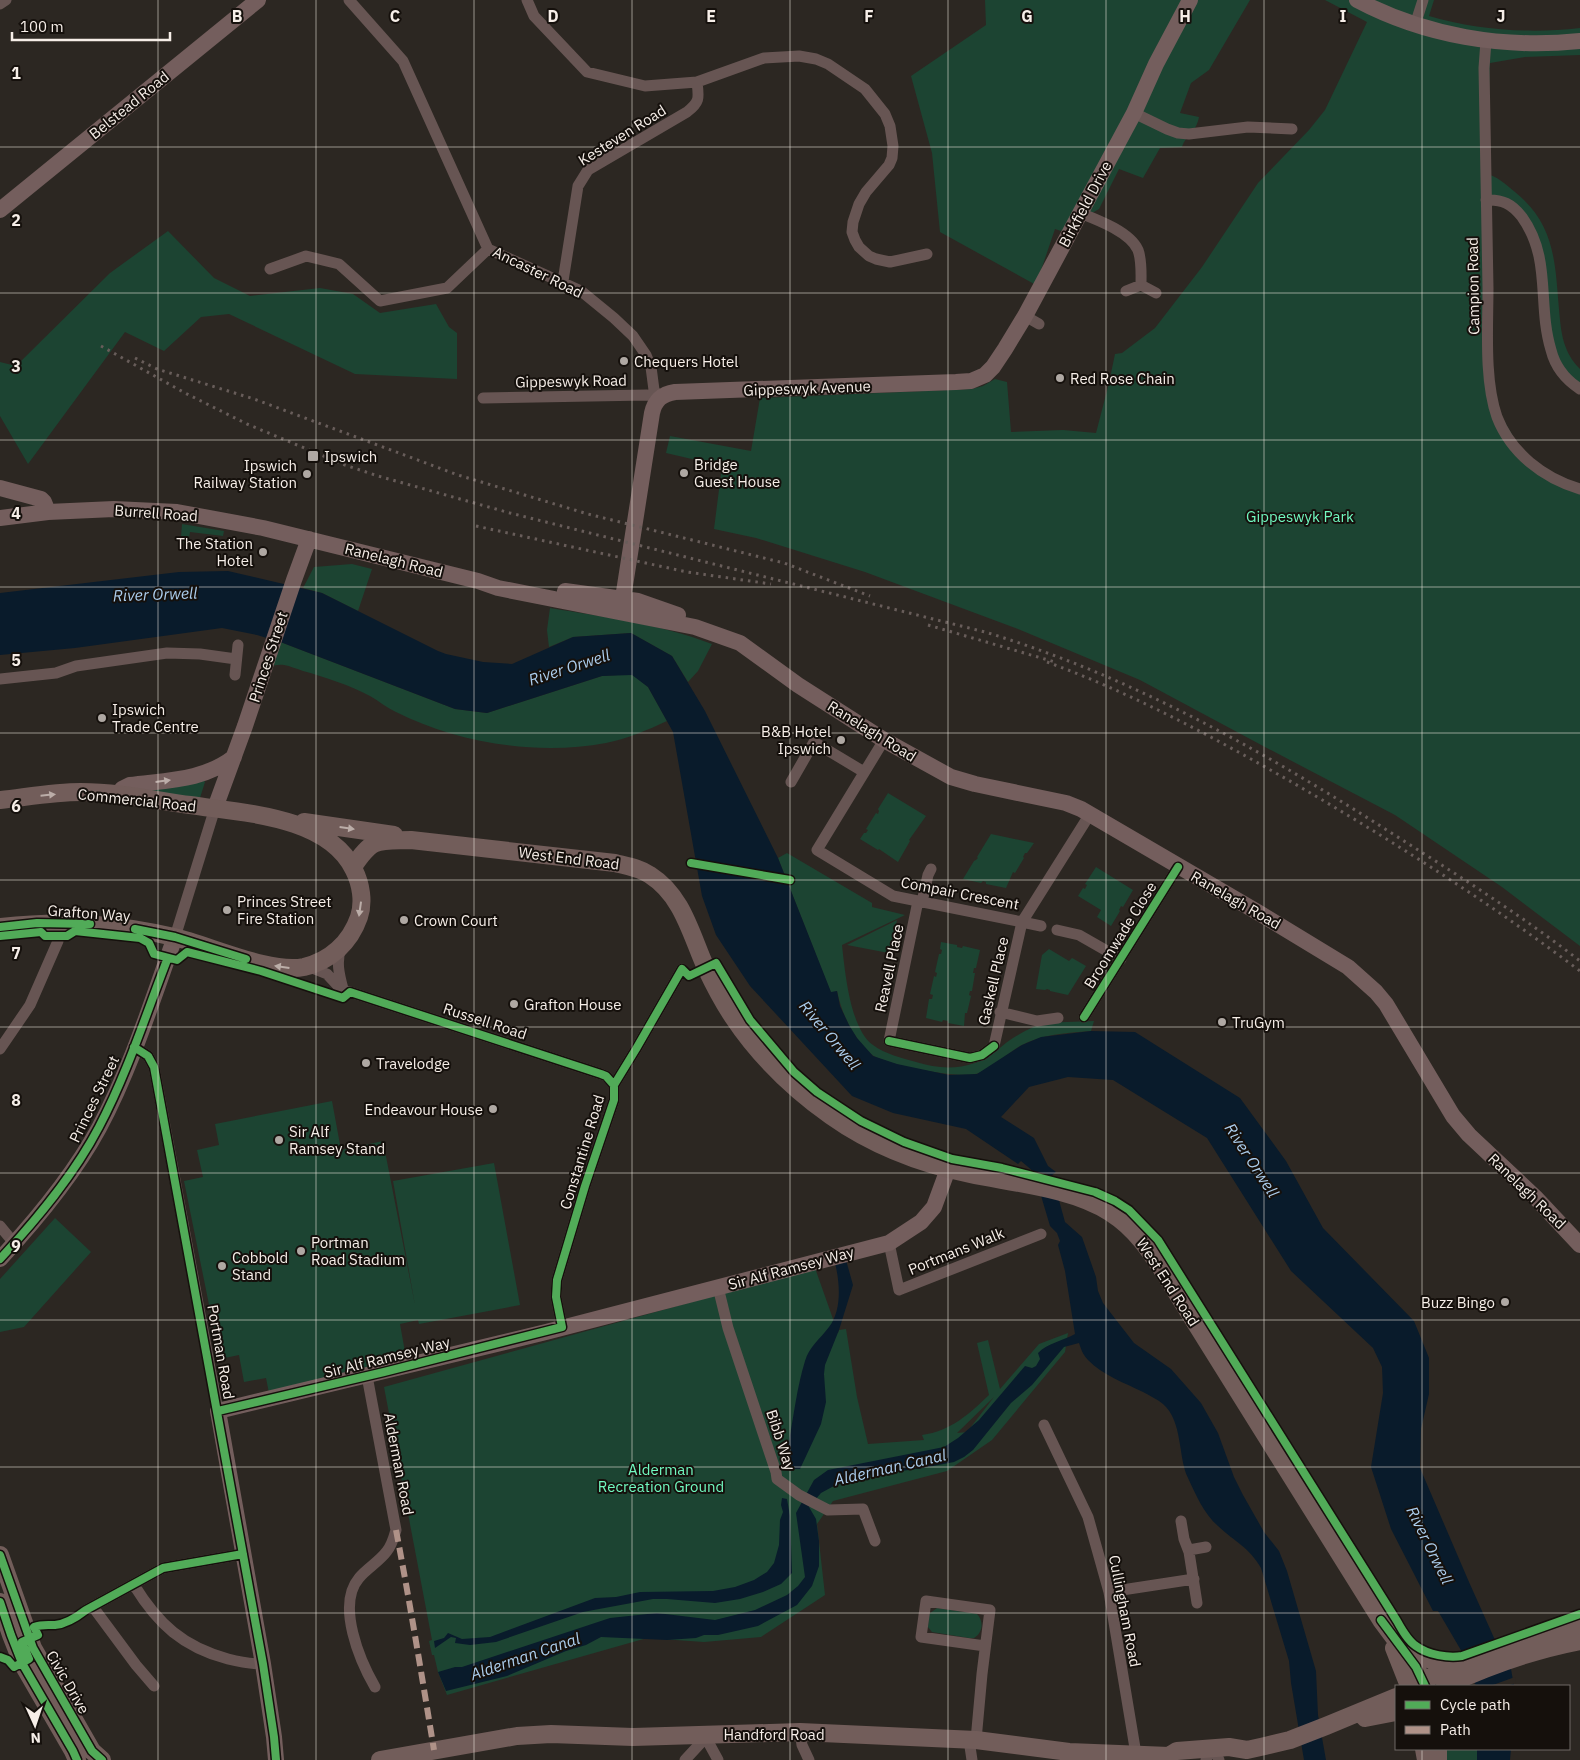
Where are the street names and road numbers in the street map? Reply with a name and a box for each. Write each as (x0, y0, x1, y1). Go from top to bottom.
street label: Belstead Road (85, 67, 173, 143)
street label: Kesteven Road (575, 100, 669, 170)
street label: Birkfield Drive (1054, 158, 1116, 250)
street label: Campion Road (1463, 237, 1483, 335)
street label: Ancaster Road (490, 242, 586, 302)
street label: Gippeswyk Road (515, 371, 627, 391)
street label: Gippeswyk Avenue (743, 376, 871, 400)
street label: Burrell Road (114, 501, 198, 525)
street label: Ranelagh Road (343, 539, 445, 581)
street label: Princes Street (244, 609, 292, 705)
street label: Ranelagh Road (824, 696, 920, 766)
street label: Commercial Road (77, 784, 197, 816)
street label: West End Road (518, 842, 620, 874)
street label: Ranelagh Road (1188, 867, 1284, 933)
street label: Compair Crescent (899, 872, 1021, 914)
street label: Broomwade Close (1080, 878, 1160, 992)
street label: Grafton Way (47, 901, 132, 925)
street label: Reavell Place (870, 922, 908, 1014)
street label: Gaskell Place (974, 935, 1012, 1027)
street label: Russell Road (441, 999, 529, 1043)
street label: Princes Street (65, 1052, 123, 1146)
street label: Constantine Road (556, 1092, 608, 1212)
street label: Ranelagh Road (1484, 1149, 1570, 1233)
street label: Portmans Walk (905, 1223, 1007, 1279)
street label: West End Road (1132, 1234, 1204, 1330)
street label: Sir Alf Ramsey Way (726, 1242, 856, 1294)
street label: Portman Road (203, 1303, 239, 1401)
street label: Sir Alf Ramsey Way (322, 1332, 453, 1382)
street label: Bibb Way (762, 1407, 800, 1473)
street label: Alderman Road (380, 1411, 418, 1517)
street label: Cullingham Road (1105, 1553, 1145, 1669)
street label: Civic Drive (42, 1647, 94, 1717)
street label: Handford Road (723, 1725, 825, 1744)

